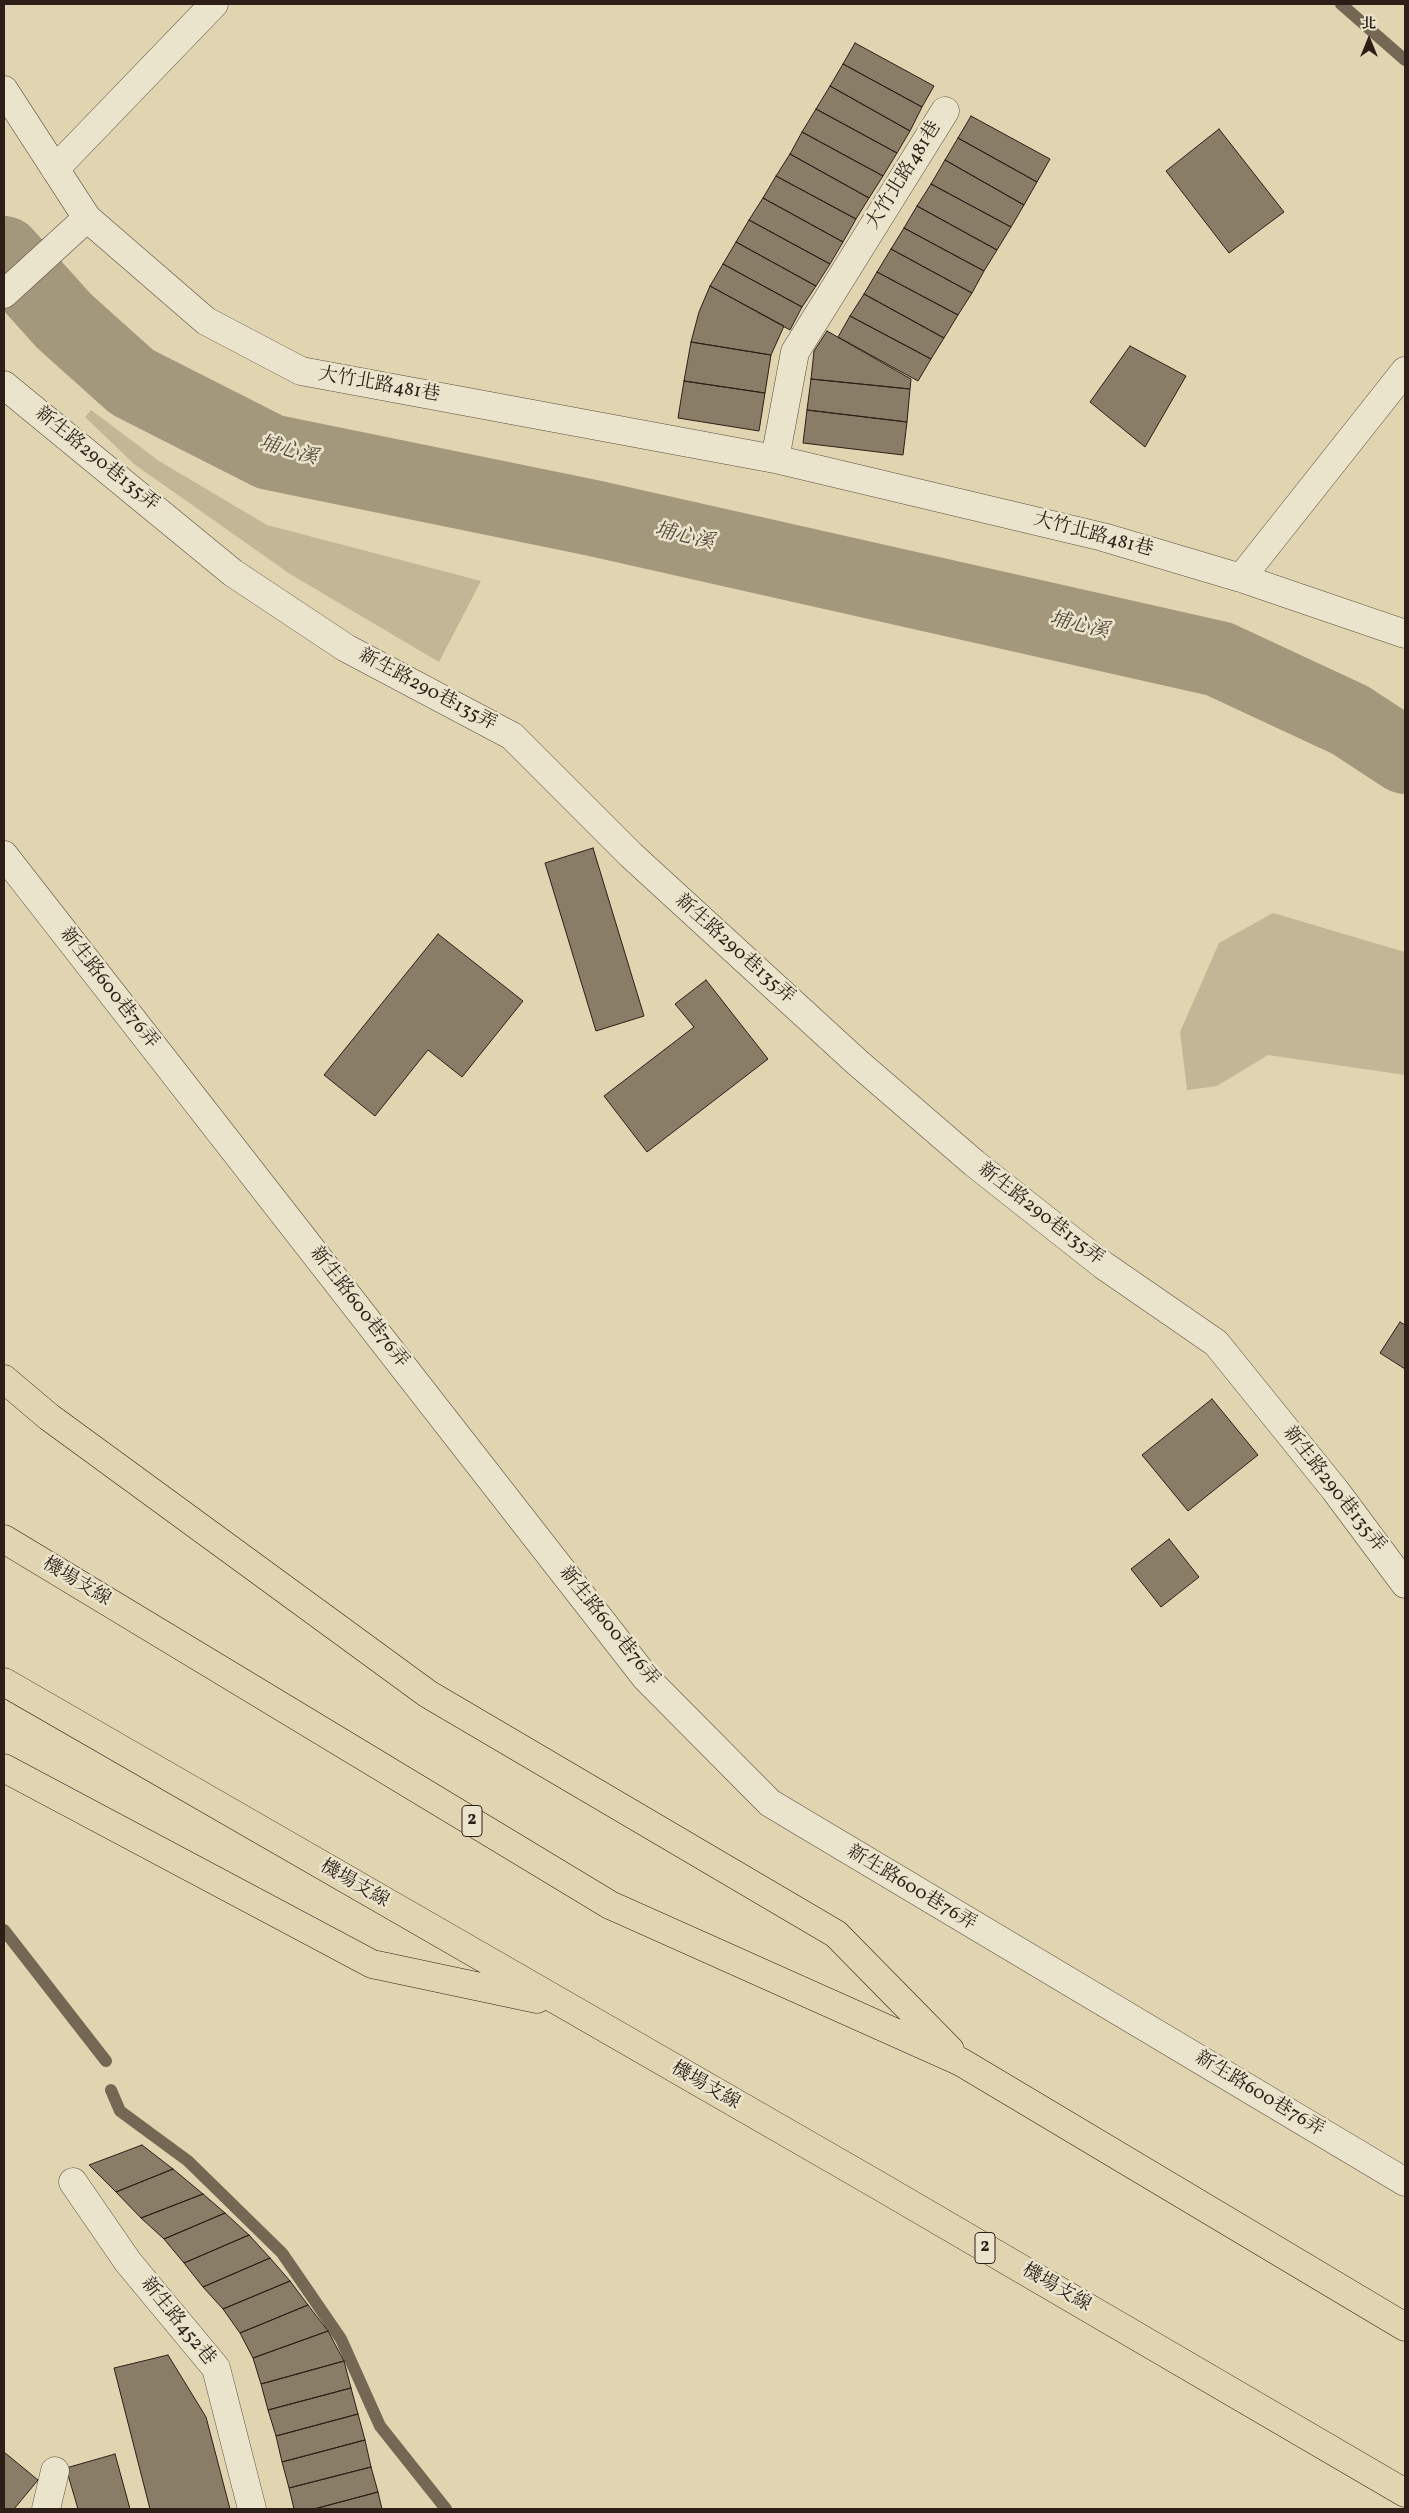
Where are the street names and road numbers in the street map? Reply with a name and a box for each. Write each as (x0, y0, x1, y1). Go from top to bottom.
street label: 大竹北路481巷 (863, 118, 947, 234)
street label: 大竹北路481巷 (316, 364, 442, 408)
street label: 新生路290巷135弄 (29, 403, 163, 517)
street label: 大竹北路481巷 (1031, 509, 1155, 563)
street label: 新生路290巷135弄 (354, 645, 500, 737)
street label: 新生路290巷135弄 (670, 890, 798, 1010)
street label: 新生路600巷76弄 (54, 924, 162, 1054)
street label: 新生路290巷135弄 (973, 1159, 1107, 1271)
street label: 新生路600巷76弄 (304, 1243, 412, 1373)
street label: 新生路290巷135弄 (1277, 1423, 1389, 1557)
street label: 機場支線 (38, 1554, 114, 1612)
street label: 新生路600巷76弄 (553, 1563, 663, 1691)
road number: 2 (462, 1805, 482, 1836)
street label: 新生路600巷76弄 (842, 1841, 980, 1937)
street label: 機場支線 (315, 1856, 393, 1914)
street label: 新生路600巷76弄 (1190, 2047, 1328, 2143)
street label: 機場支線 (666, 2058, 744, 2116)
road number: 2 (975, 2232, 995, 2264)
street label: 機場支線 (1017, 2260, 1095, 2318)
street label: 新生路452巷 (135, 2274, 219, 2370)

